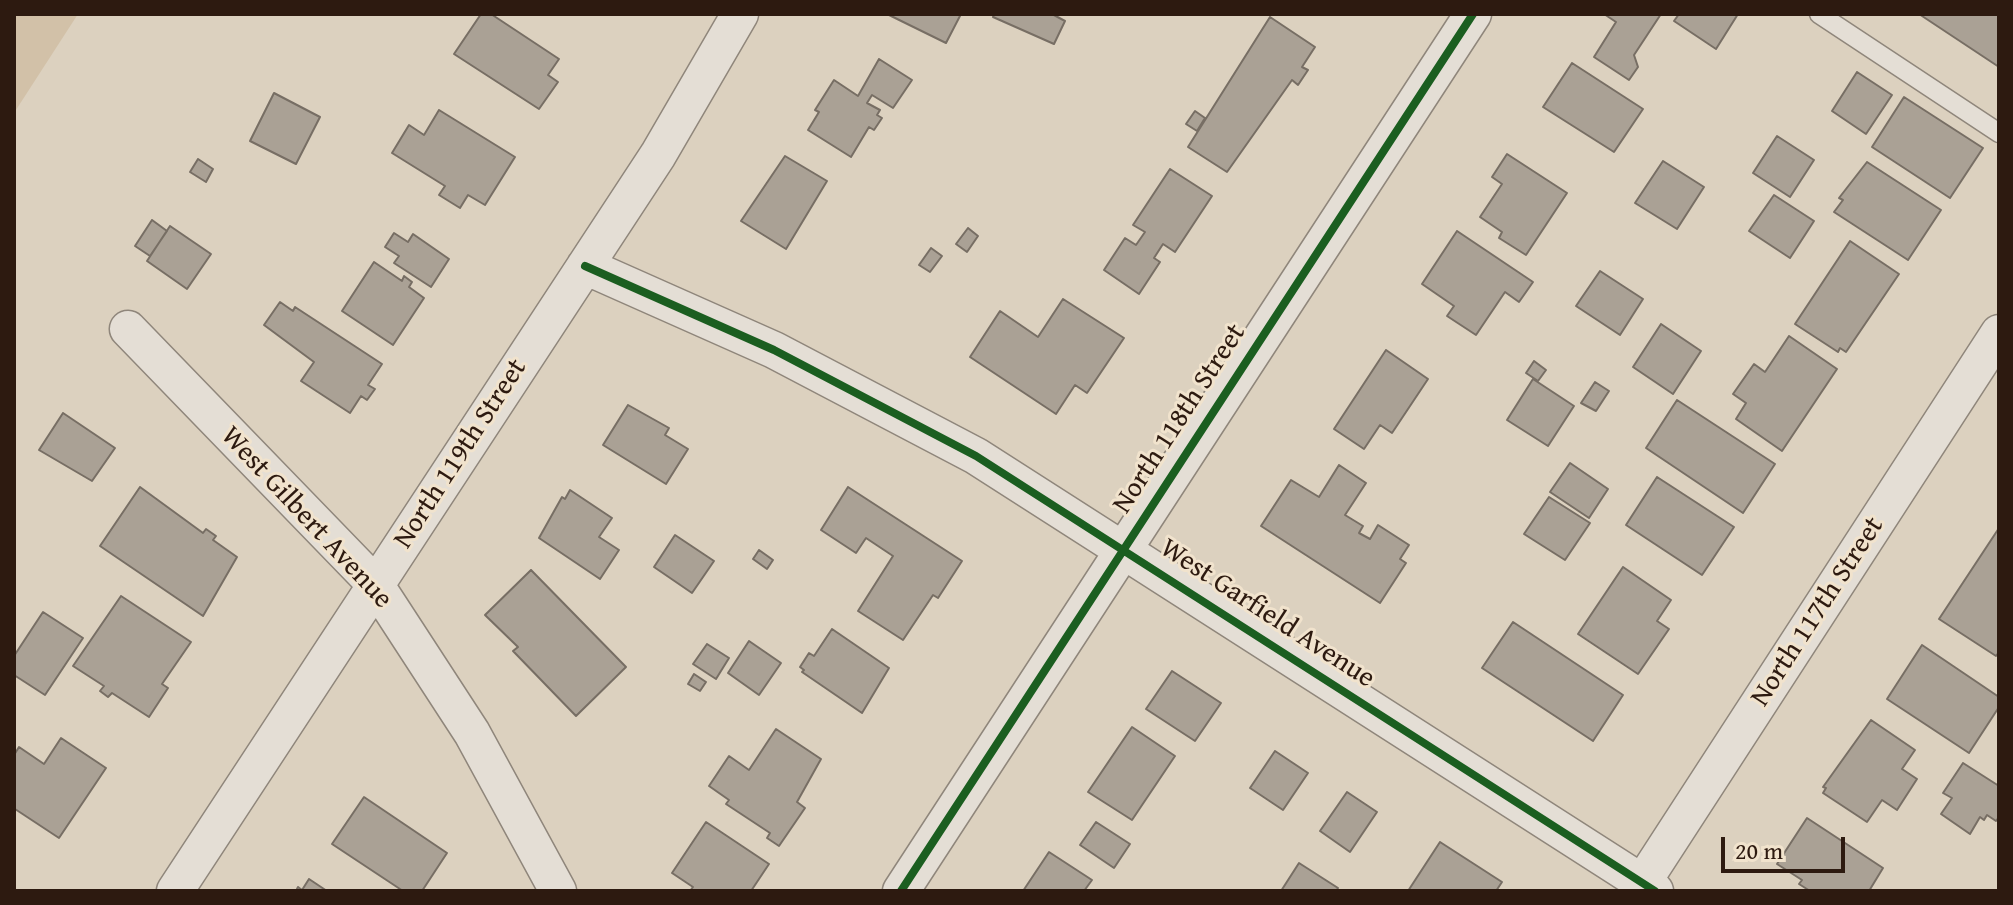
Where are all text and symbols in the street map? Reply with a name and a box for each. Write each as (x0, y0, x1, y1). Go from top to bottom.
street label: North 118th Street (1106, 318, 1254, 520)
street label: North 119th Street (387, 353, 535, 555)
street label: West Gilbert Avenue (213, 420, 399, 616)
street label: North 117th Street (1744, 511, 1892, 713)
street label: West Garfield Avenue (1153, 532, 1381, 696)
scale bar (1725, 821, 1849, 871)
text: 20 m (1735, 833, 1783, 868)

